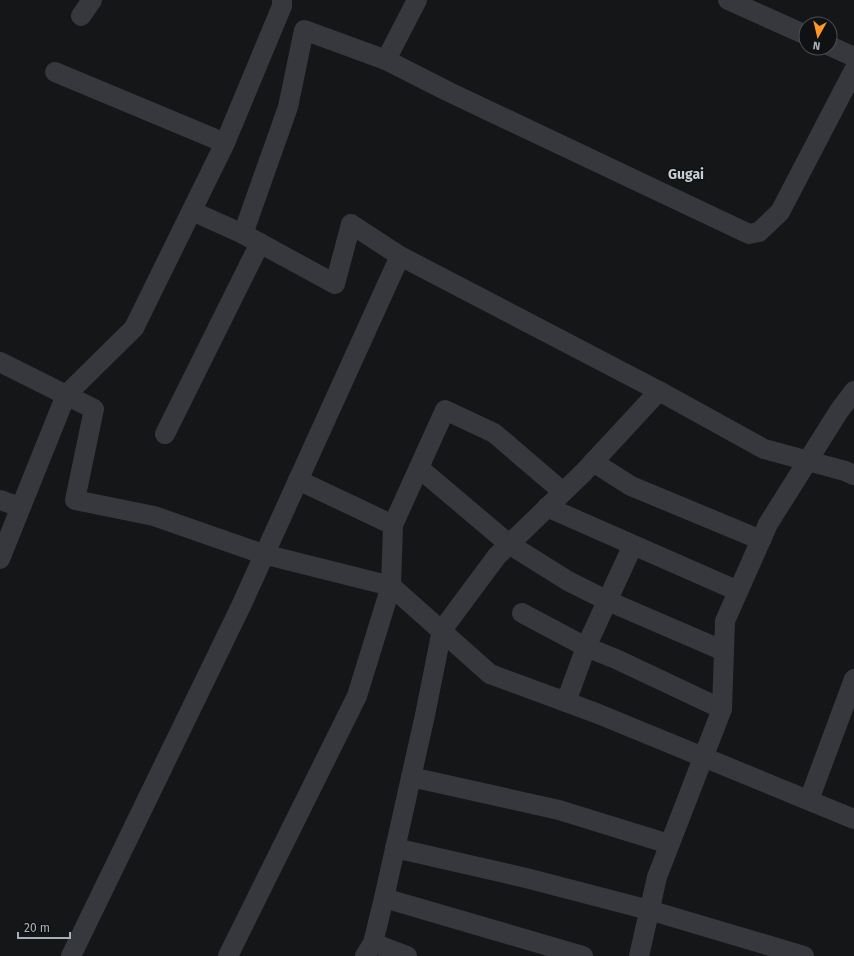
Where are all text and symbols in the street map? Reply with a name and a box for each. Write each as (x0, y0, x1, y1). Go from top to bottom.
north arrow (798, 16, 838, 56)
text: N (812, 38, 821, 52)
district label: Gugai (668, 166, 704, 183)
scale bar (18, 914, 70, 940)
text: 20 m (24, 921, 50, 935)

